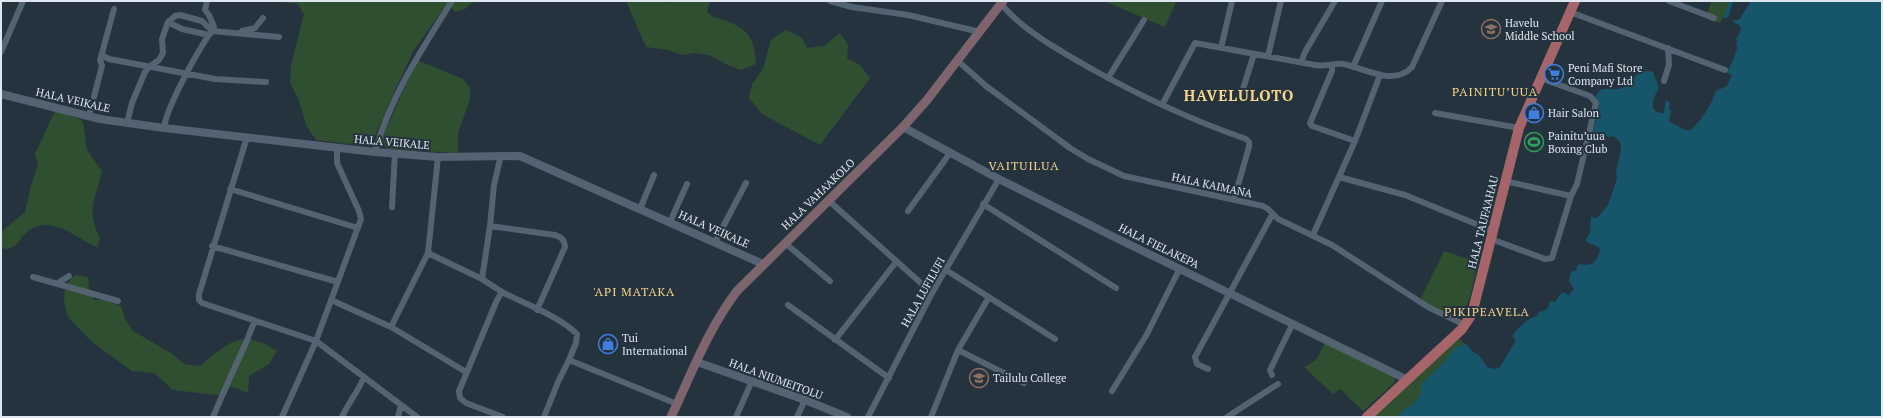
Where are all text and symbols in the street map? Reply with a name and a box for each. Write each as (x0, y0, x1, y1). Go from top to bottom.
place label: Havelu Middle School (1505, 16, 1575, 43)
school or university icon: Havelu Middle School (1480, 18, 1502, 40)
place label: Peni Mafi Store Company Ltd (1568, 61, 1643, 88)
supermarket icon: Peni Mafi Store Company Ltd (1543, 63, 1565, 85)
district label: PAINITU’UUA (1452, 84, 1538, 99)
street label: HALA VEIKALE (34, 85, 112, 115)
district label: HAVELULOTO (1184, 85, 1294, 105)
shop icon: Hair Salon (1523, 102, 1545, 124)
place label: Hair Salon (1548, 106, 1600, 120)
place label: Painitu’uua Boxing Club (1548, 129, 1607, 156)
sports icon: Painitu’uua Boxing Club (1523, 131, 1545, 153)
street label: HALA VEIKALE (354, 132, 430, 152)
street label: HALA VAHA'AKOLO (778, 155, 858, 233)
district label: VAITUILUA (989, 158, 1059, 173)
street label: HALA KAIMANA (1170, 170, 1254, 201)
street label: HALA TAUFA'AHAU (1465, 174, 1501, 270)
street label: HALA VEIKALE (677, 207, 751, 251)
street label: HALA FIELAKEPA (1116, 220, 1202, 272)
street label: HALA LUFILUFI (898, 254, 948, 330)
district label: 'API MATAKA (593, 284, 675, 299)
district label: PIKIPEAVELA (1444, 304, 1530, 319)
place label: Tui International (622, 331, 687, 358)
shop icon: Tui International (597, 333, 619, 355)
street label: HALA NIUMEITOLU (727, 356, 825, 403)
school or university icon: Tailulu College (968, 367, 990, 389)
place label: Tailulu College (993, 371, 1067, 385)

